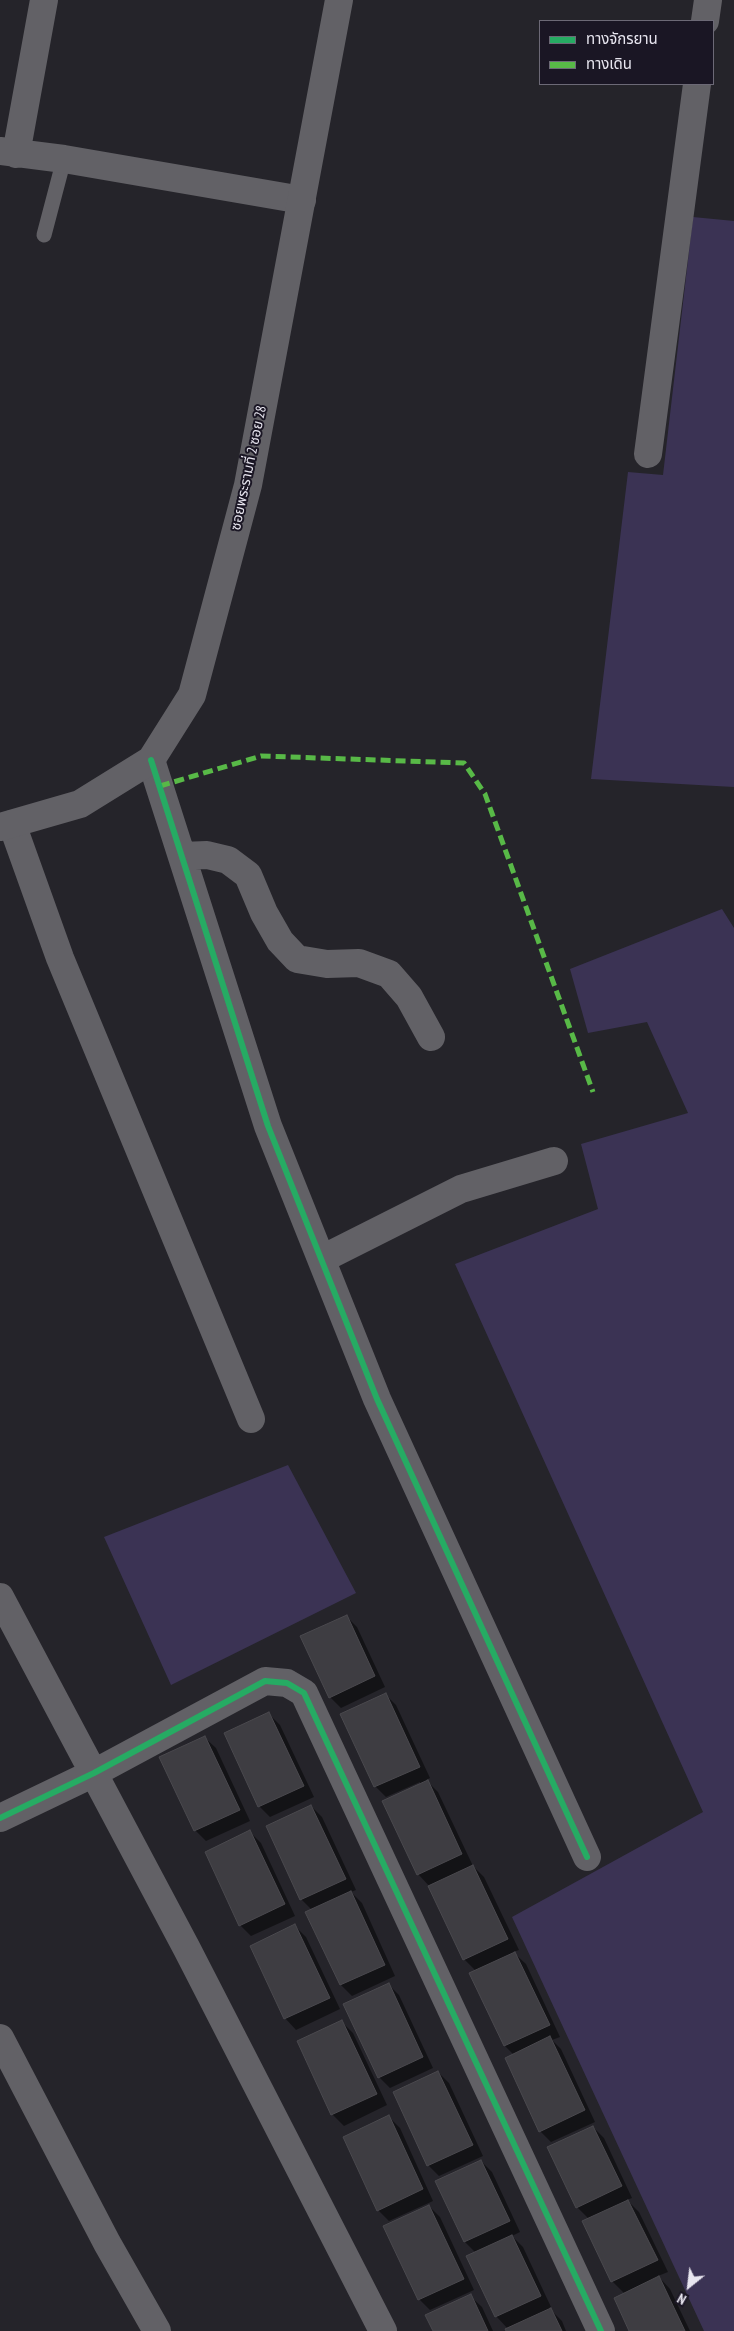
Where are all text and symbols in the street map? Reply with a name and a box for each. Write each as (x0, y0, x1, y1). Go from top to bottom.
legend (539, 20, 714, 85)
text: ทางจักรยาน (586, 29, 658, 48)
text: ทางเดิน (586, 54, 632, 73)
street label: ซอยพระรามที่ 2 ซอย 28 (228, 404, 270, 532)
north arrow (664, 2261, 714, 2311)
text: N (674, 2289, 689, 2309)

